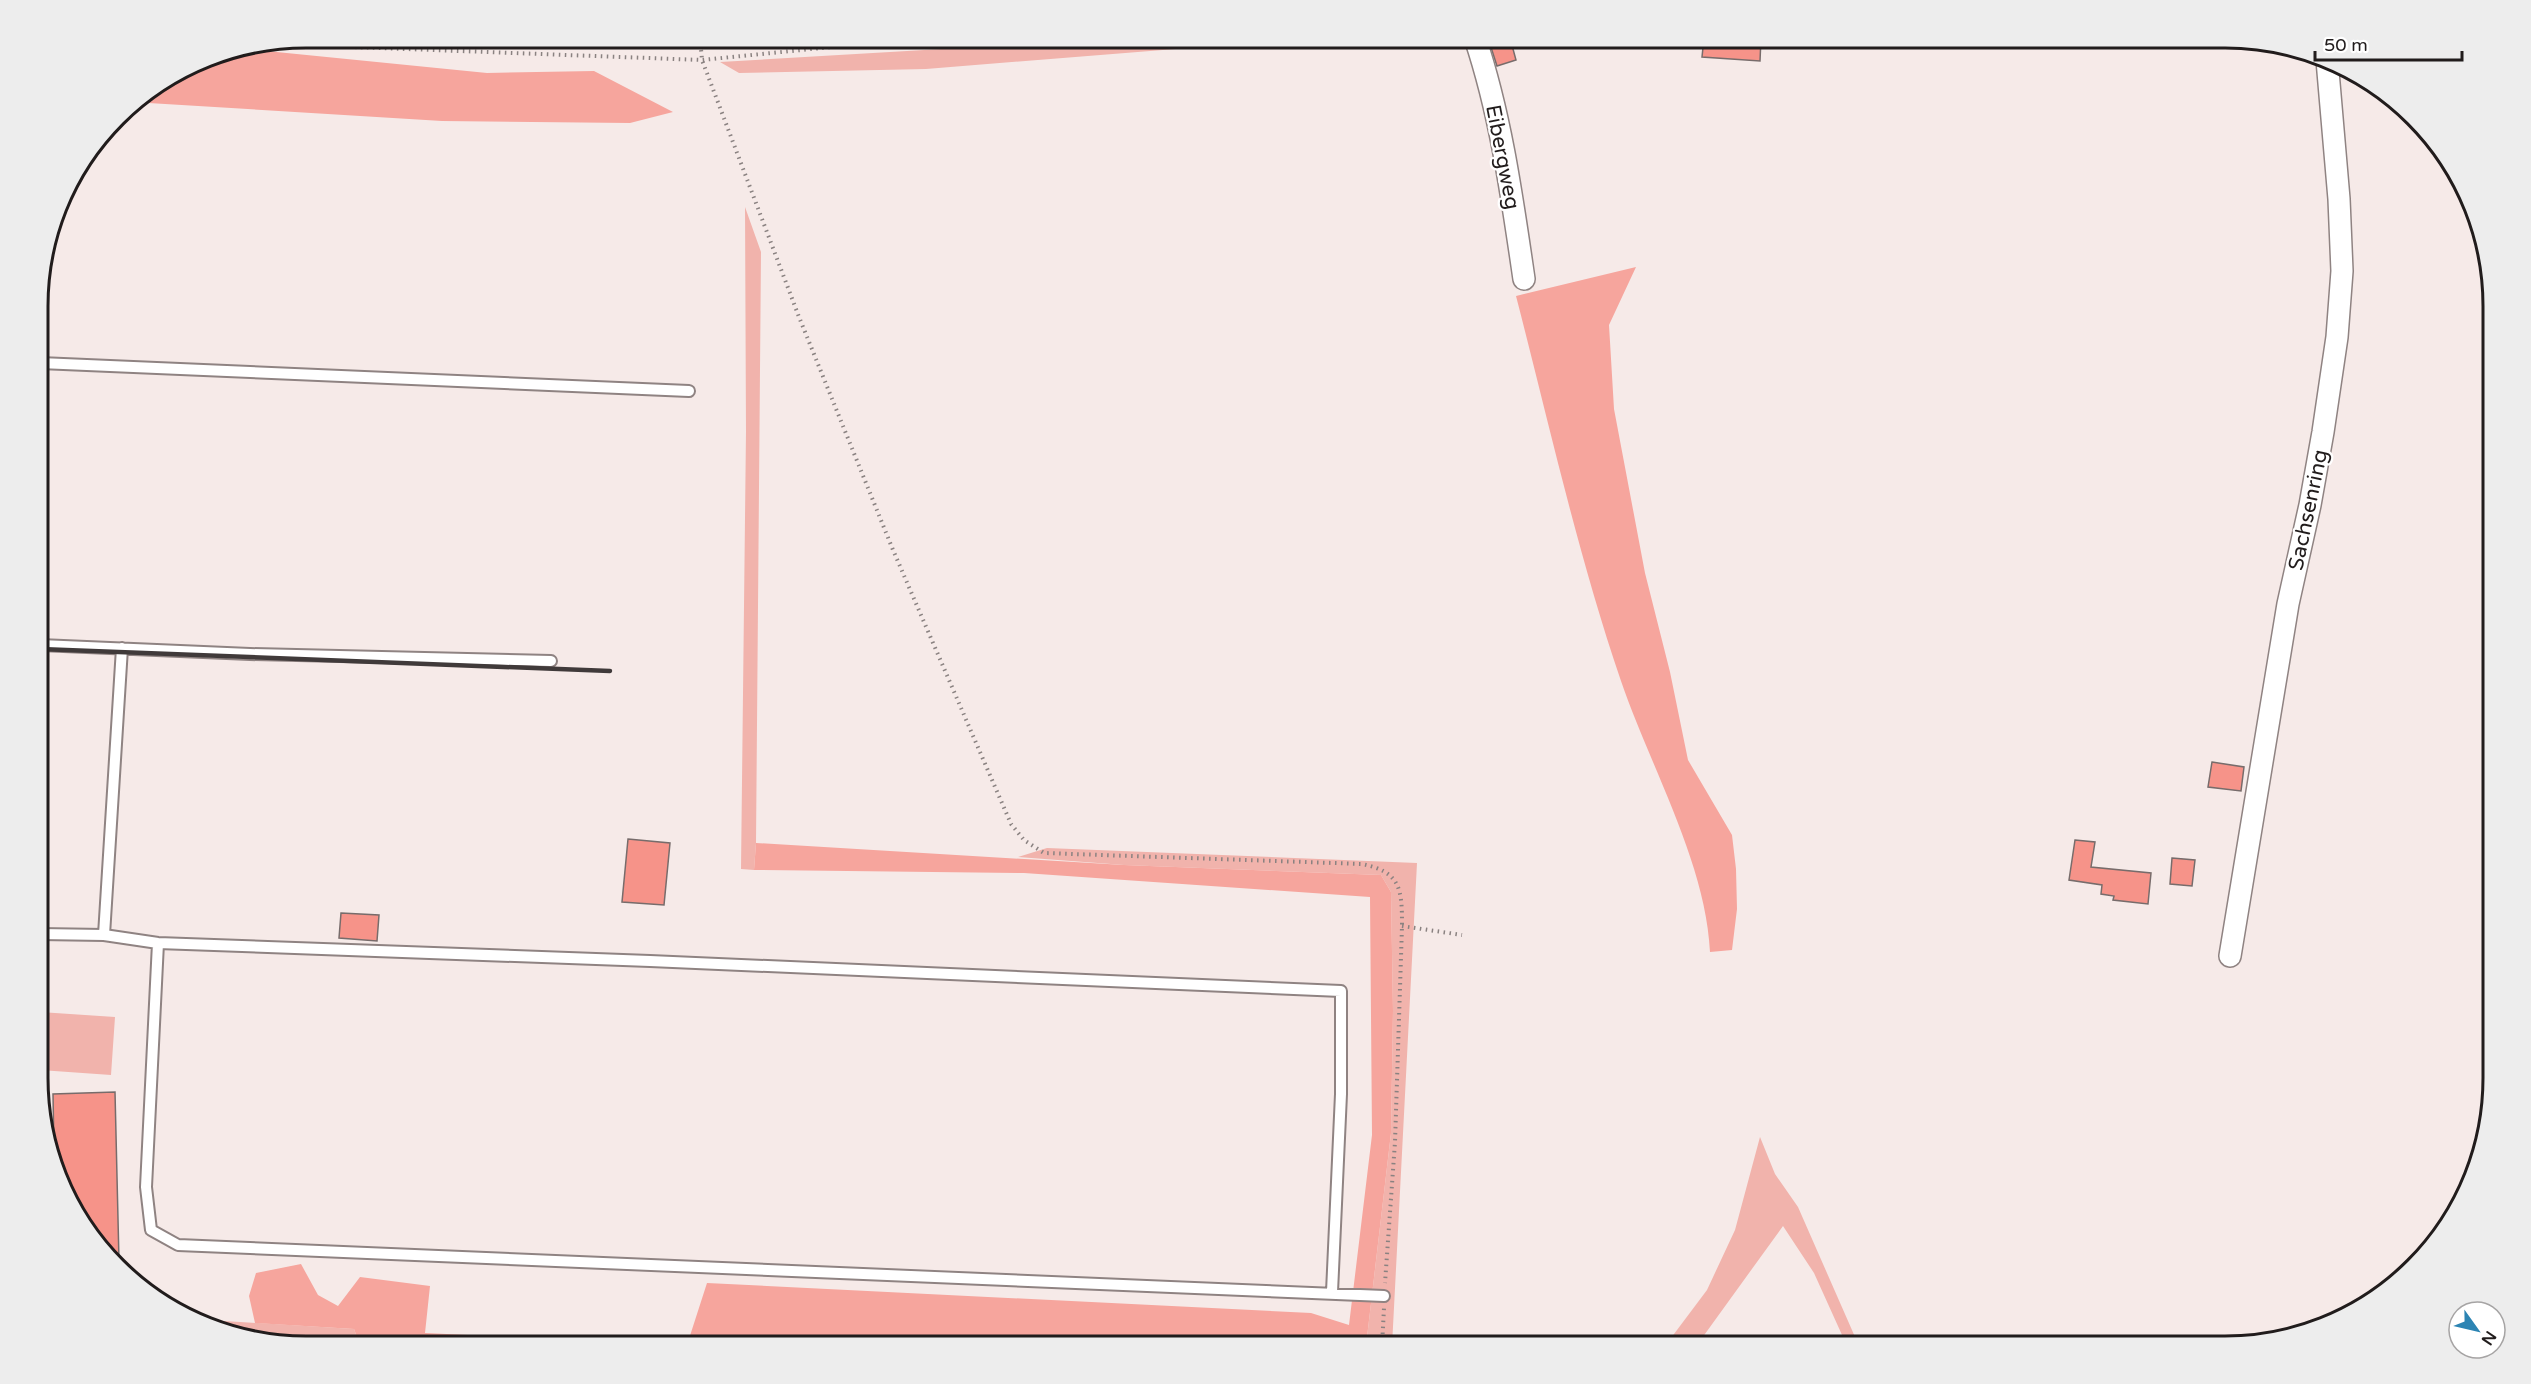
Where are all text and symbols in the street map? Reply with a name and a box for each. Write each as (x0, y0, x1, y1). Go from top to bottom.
scale bar (2315, 24, 2462, 62)
text: 50 m (2324, 34, 2368, 56)
street label: Eibergweg (1480, 102, 1525, 212)
street label: Sachsenring (2283, 447, 2333, 573)
north arrow (2447, 1300, 2507, 1360)
text: N (2477, 1327, 2500, 1349)

